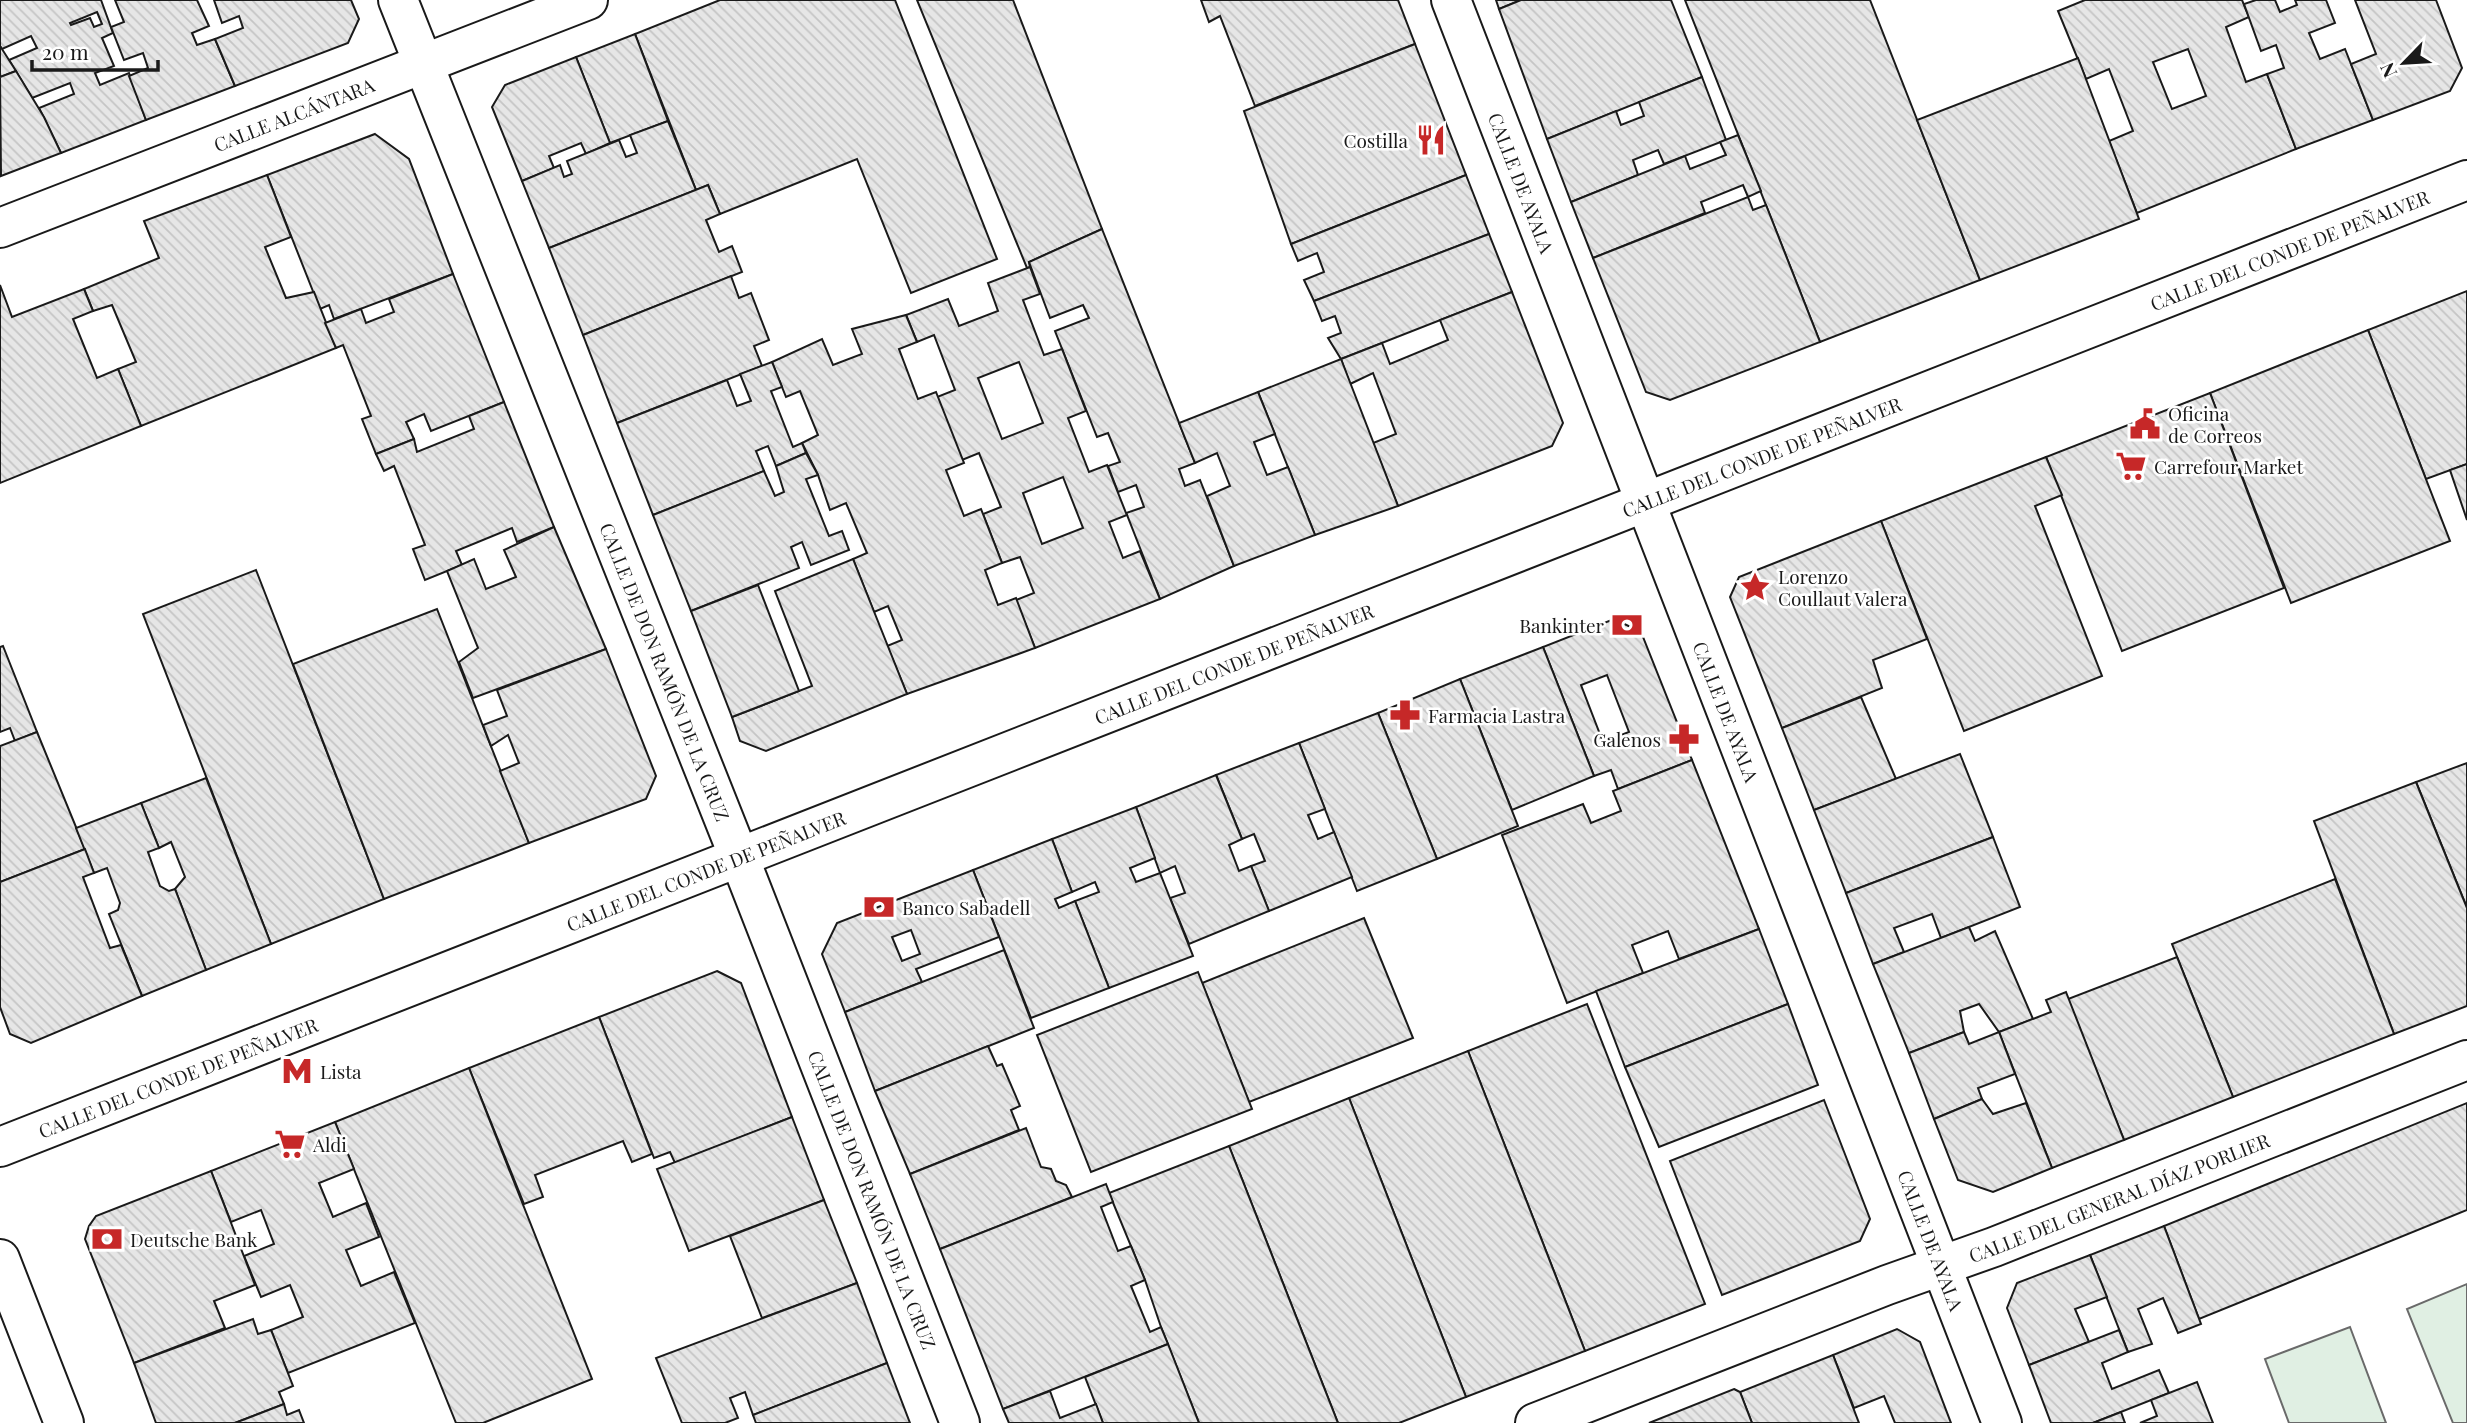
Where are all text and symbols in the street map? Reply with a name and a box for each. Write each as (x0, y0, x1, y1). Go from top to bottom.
scale bar (32, 28, 158, 72)
north arrow (2369, 28, 2439, 98)
text: 20 m (42, 37, 89, 65)
text: N (2373, 59, 2402, 82)
street label: CALLE ALCÁNTARA (210, 71, 379, 157)
street label: CALLE DE AYALA (1483, 109, 1561, 258)
restaurant icon: Costilla (1414, 123, 1448, 157)
place label: Costilla (1343, 127, 1409, 153)
street label: CALLE DEL CONDE DE PEÑALVER (2146, 183, 2433, 316)
street label: CALLE DEL CONDE DE PEÑALVER (1618, 390, 1906, 523)
place label: Oficina de Correos (2168, 400, 2262, 448)
public building icon: Oficina de Correos (2128, 407, 2162, 441)
supermarket icon: Carrefour Market (2114, 449, 2148, 483)
place label: Carrefour Market (2154, 453, 2303, 479)
street label: CALLE DE DON RAMÓN DE LA CRUZ (594, 519, 736, 825)
place label: Lorenzo Coullaut Valera (1778, 563, 1908, 611)
place icon: Lorenzo Coullaut Valera (1738, 570, 1772, 604)
street label: CALLE DEL CONDE DE PEÑALVER (1090, 597, 1378, 730)
bank icon: Bankinter (1610, 608, 1644, 642)
place label: Bankinter (1519, 612, 1605, 638)
street label: CALLE DE AYALA (1688, 637, 1766, 787)
pharmacy icon: Farmacia Lastra (1388, 698, 1422, 732)
place label: Farmacia Lastra (1428, 702, 1566, 728)
pharmacy icon: Galenos (1667, 722, 1701, 756)
place label: Galenos (1593, 726, 1661, 752)
street label: CALLE DEL CONDE DE PEÑALVER (562, 804, 850, 937)
bank icon: Banco Sabadell (862, 890, 896, 924)
place label: Banco Sabadell (902, 894, 1031, 920)
street label: CALLE DEL CONDE DE PEÑALVER (34, 1011, 322, 1144)
street label: CALLE DE DON RAMÓN DE LA CRUZ (803, 1046, 943, 1353)
metro station icon: Lista (280, 1054, 314, 1088)
place label: Lista (320, 1058, 362, 1084)
street label: CALLE DEL GENERAL DÍAZ PORLIER (1965, 1126, 2274, 1268)
supermarket icon: Aldi (273, 1127, 307, 1161)
place label: Aldi (312, 1131, 347, 1157)
street label: CALLE DE AYALA (1892, 1166, 1971, 1315)
bank icon: Deutsche Bank (90, 1222, 124, 1256)
place label: Deutsche Bank (130, 1226, 258, 1252)

